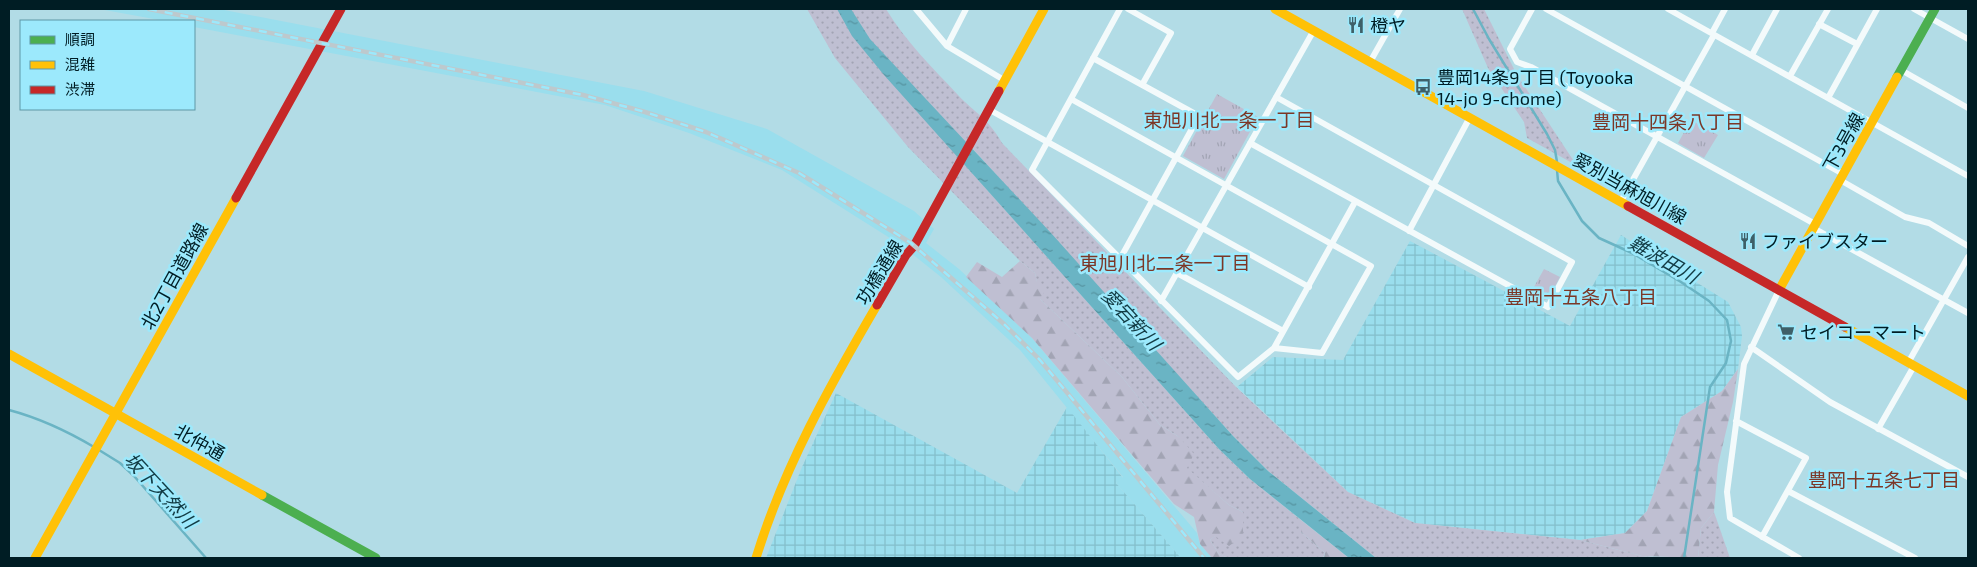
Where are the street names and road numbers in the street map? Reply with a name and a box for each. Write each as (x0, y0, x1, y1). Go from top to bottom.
street label: 下3号線 (1818, 109, 1868, 175)
street label: 愛別当麻旭川線 (1570, 148, 1690, 228)
street label: 北2丁目道路線 (136, 219, 212, 333)
street label: 功橋通線 (851, 235, 907, 309)
street label: 北仲通 (171, 419, 229, 465)

